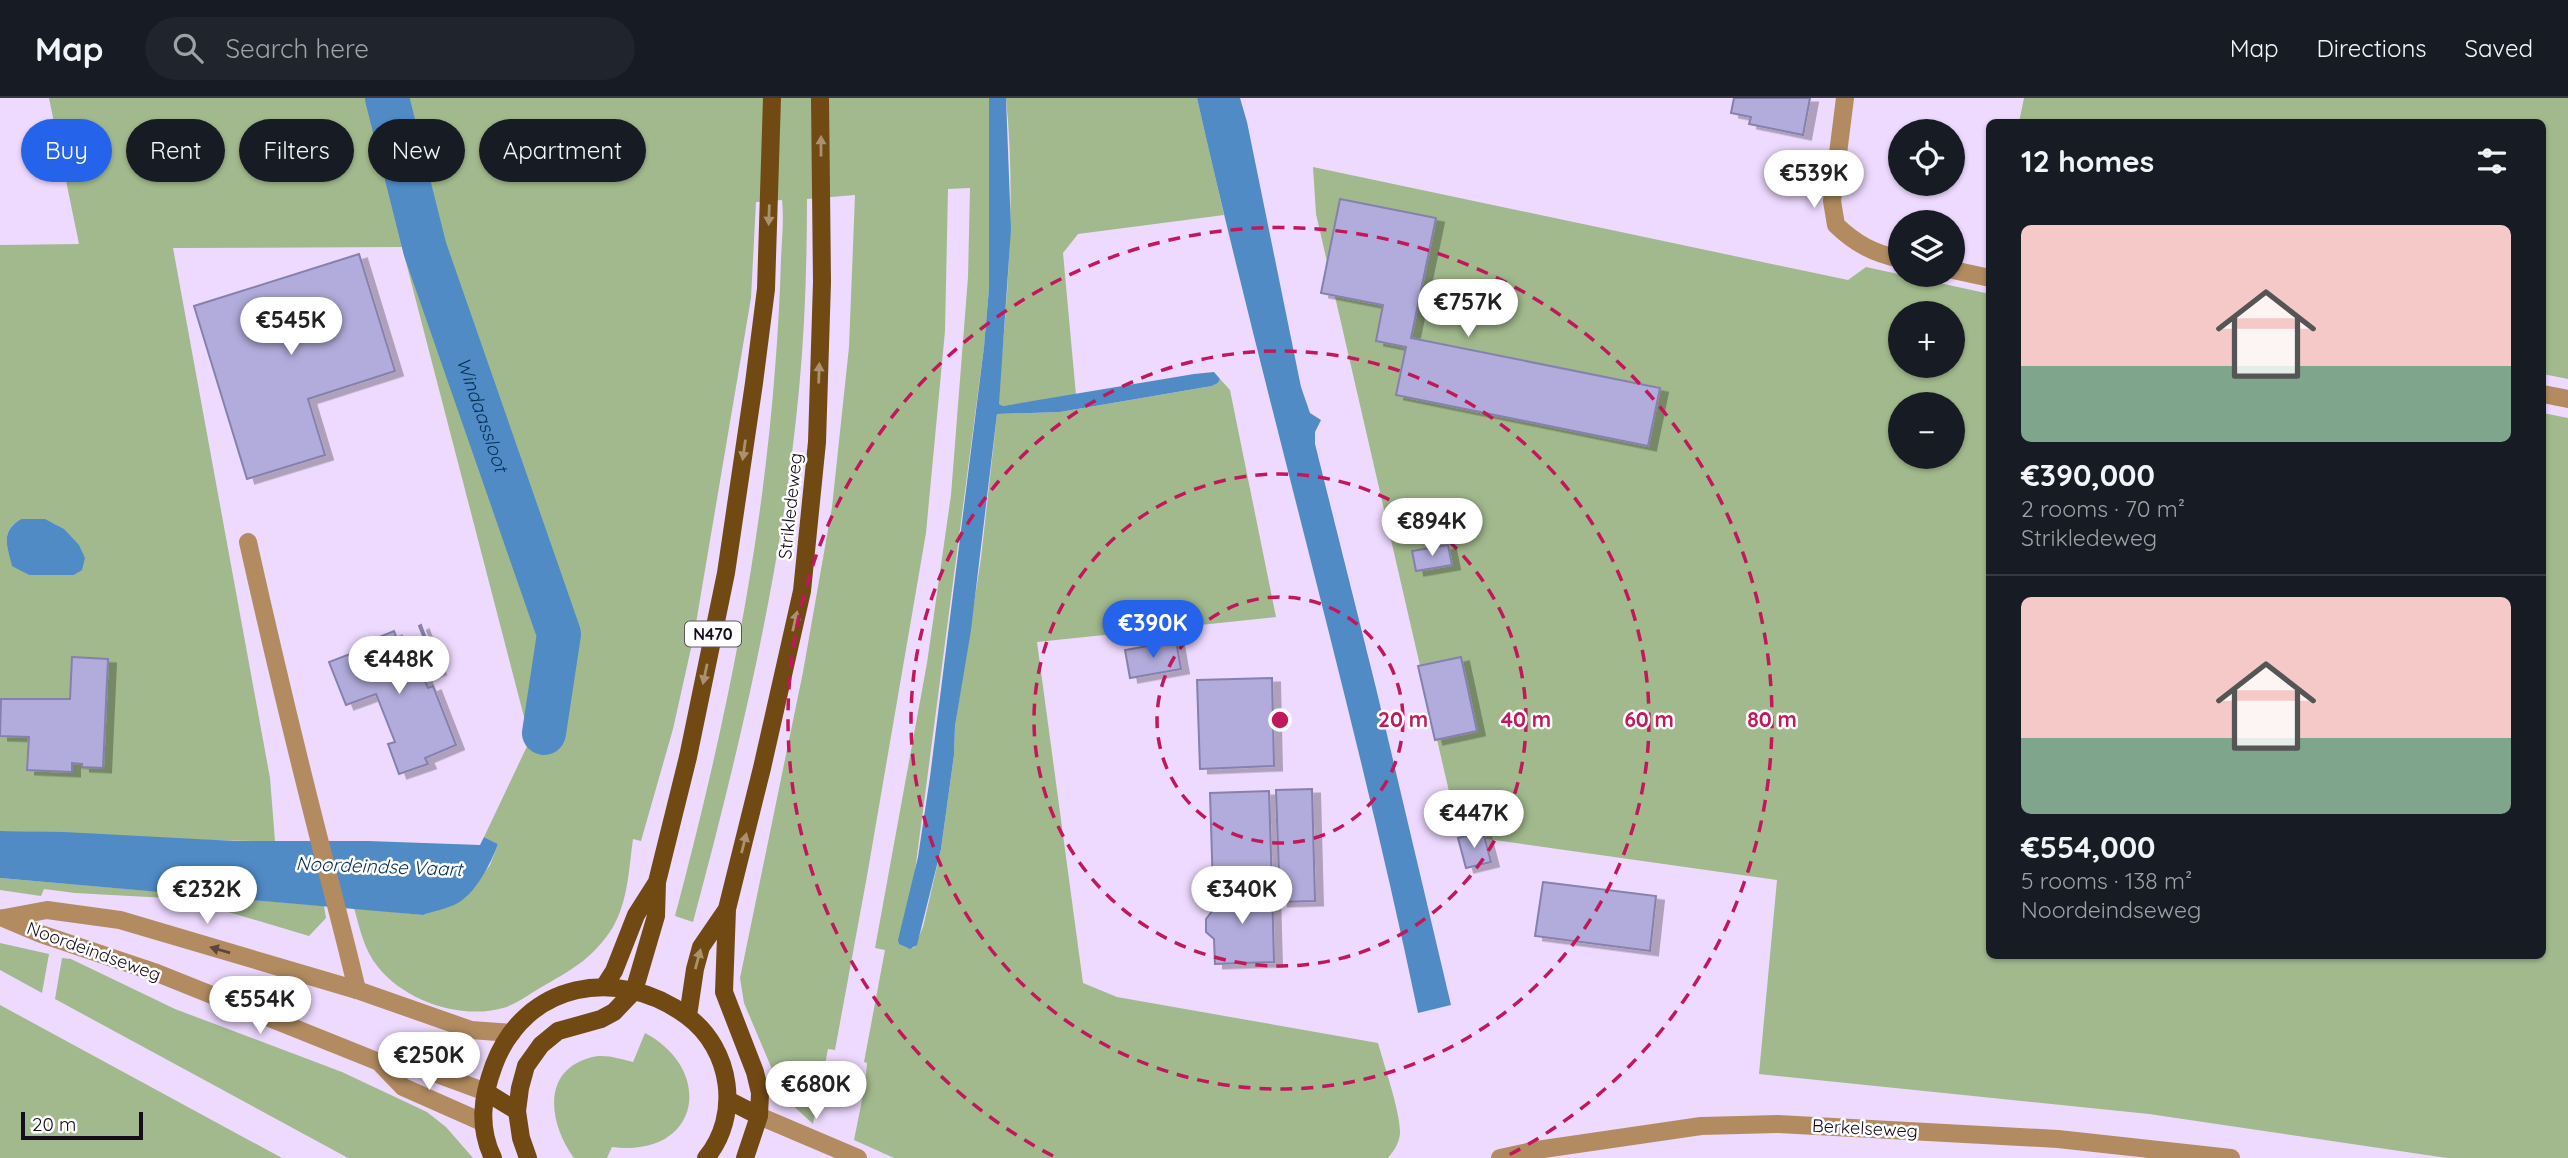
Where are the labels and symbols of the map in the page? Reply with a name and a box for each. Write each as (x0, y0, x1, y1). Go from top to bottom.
one-way arrow (815, 135, 827, 157)
pin: €539K (1765, 150, 1863, 210)
one-way arrow (764, 204, 775, 226)
pin: €757K (1419, 280, 1517, 339)
pin: €545K (242, 298, 340, 357)
water label: Windaassloot (452, 354, 514, 477)
one-way arrow (814, 362, 825, 384)
one-way arrow (739, 439, 750, 461)
street label: Strikledeweg (773, 452, 807, 560)
pin: €894K (1383, 498, 1481, 558)
pin: €390K (1104, 601, 1202, 660)
one-way arrow (790, 610, 801, 632)
road number: N470 (685, 622, 741, 646)
pin: €448K (350, 636, 448, 696)
one-way arrow (699, 663, 710, 685)
text: 20 m (1378, 706, 1428, 732)
text: 40 m (1501, 706, 1551, 732)
text: 60 m (1624, 706, 1674, 732)
text: 80 m (1747, 706, 1797, 732)
centre of rings (1268, 708, 1292, 732)
pin: €447K (1425, 790, 1523, 850)
one-way arrow (739, 832, 749, 853)
water label: Noordeindse Vaart (295, 851, 465, 881)
pin: €232K (158, 866, 256, 926)
pin: €340K (1193, 866, 1291, 926)
street label: Noordeindseweg (24, 916, 164, 986)
one-way arrow (210, 945, 231, 955)
one-way arrow (693, 948, 703, 969)
pin: €554K (211, 976, 309, 1036)
pin: €250K (380, 1032, 478, 1092)
pin: €680K (767, 1062, 865, 1121)
scale bar (21, 1109, 144, 1141)
street label: Berkelseweg (1812, 1114, 1918, 1142)

